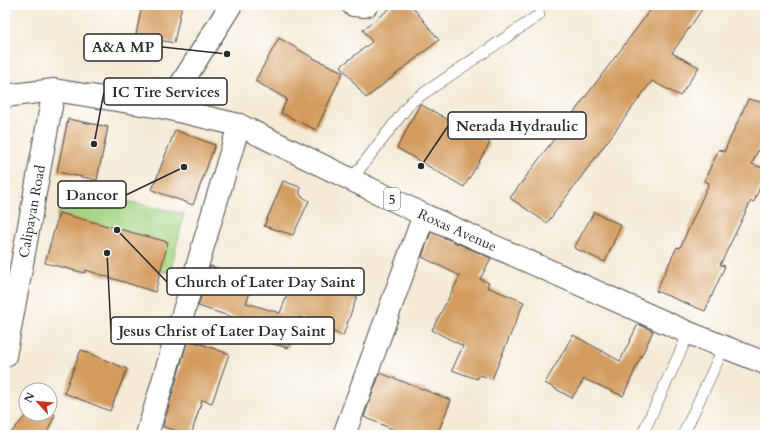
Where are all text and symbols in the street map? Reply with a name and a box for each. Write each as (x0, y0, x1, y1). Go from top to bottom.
callout: A&A MP (84, 34, 162, 61)
text: A&A MP (92, 37, 154, 57)
callout: IC Tire Services (104, 78, 227, 105)
text: IC Tire Services (112, 82, 220, 102)
callout: Nerada Hydraulic (448, 112, 586, 139)
text: Nerada Hydraulic (456, 116, 578, 136)
street label: Calipayan Road (14, 163, 50, 259)
callout: Dancor (58, 181, 126, 208)
text: Dancor (66, 185, 119, 205)
road number: 5 (384, 188, 400, 210)
street label: Roxas Avenue (415, 204, 499, 256)
callout: Church of Later Day Saint (167, 268, 364, 295)
text: Church of Later Day Saint (175, 272, 356, 292)
callout: Jesus Christ of Later Day Saint (111, 317, 334, 344)
text: Jesus Christ of Later Day Saint (116, 321, 326, 341)
north arrow (18, 382, 58, 422)
text: N (21, 390, 39, 405)

